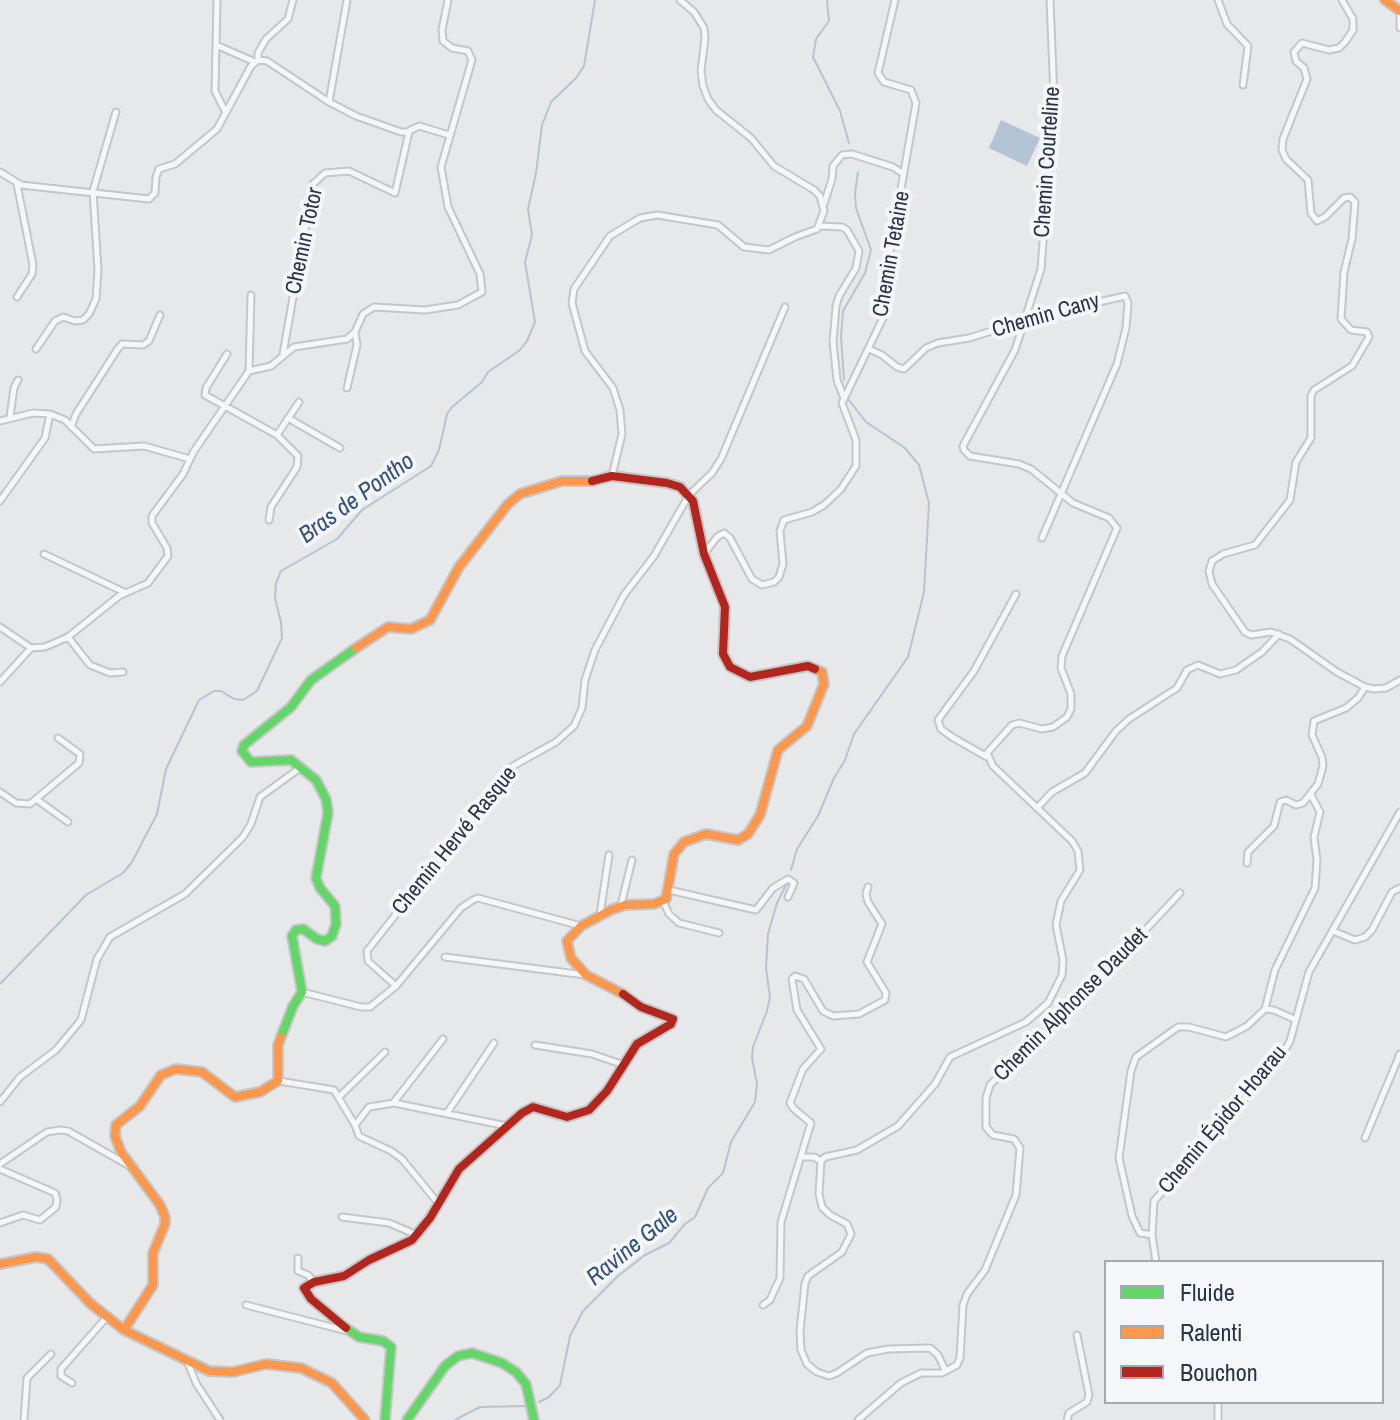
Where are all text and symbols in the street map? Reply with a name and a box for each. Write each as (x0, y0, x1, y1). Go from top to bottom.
street label: Chemin Courteline (1030, 86, 1066, 238)
street label: Chemin Totor (281, 185, 329, 297)
street label: Chemin Tetaine (868, 189, 916, 319)
street label: Chemin Cany (989, 288, 1103, 344)
water label: Bras de Pontho (294, 447, 420, 551)
street label: Chemin Hervé Rasque (387, 761, 523, 921)
street label: Chemin Alphonse Daudet (989, 923, 1153, 1087)
street label: Chemin Épidor Hoarau (1153, 1040, 1293, 1200)
water label: Ravine Gale (581, 1201, 685, 1293)
legend (1104, 1260, 1384, 1404)
text: Fluide (1180, 1276, 1235, 1308)
text: Ralenti (1180, 1316, 1242, 1348)
text: Bouchon (1180, 1356, 1258, 1388)

